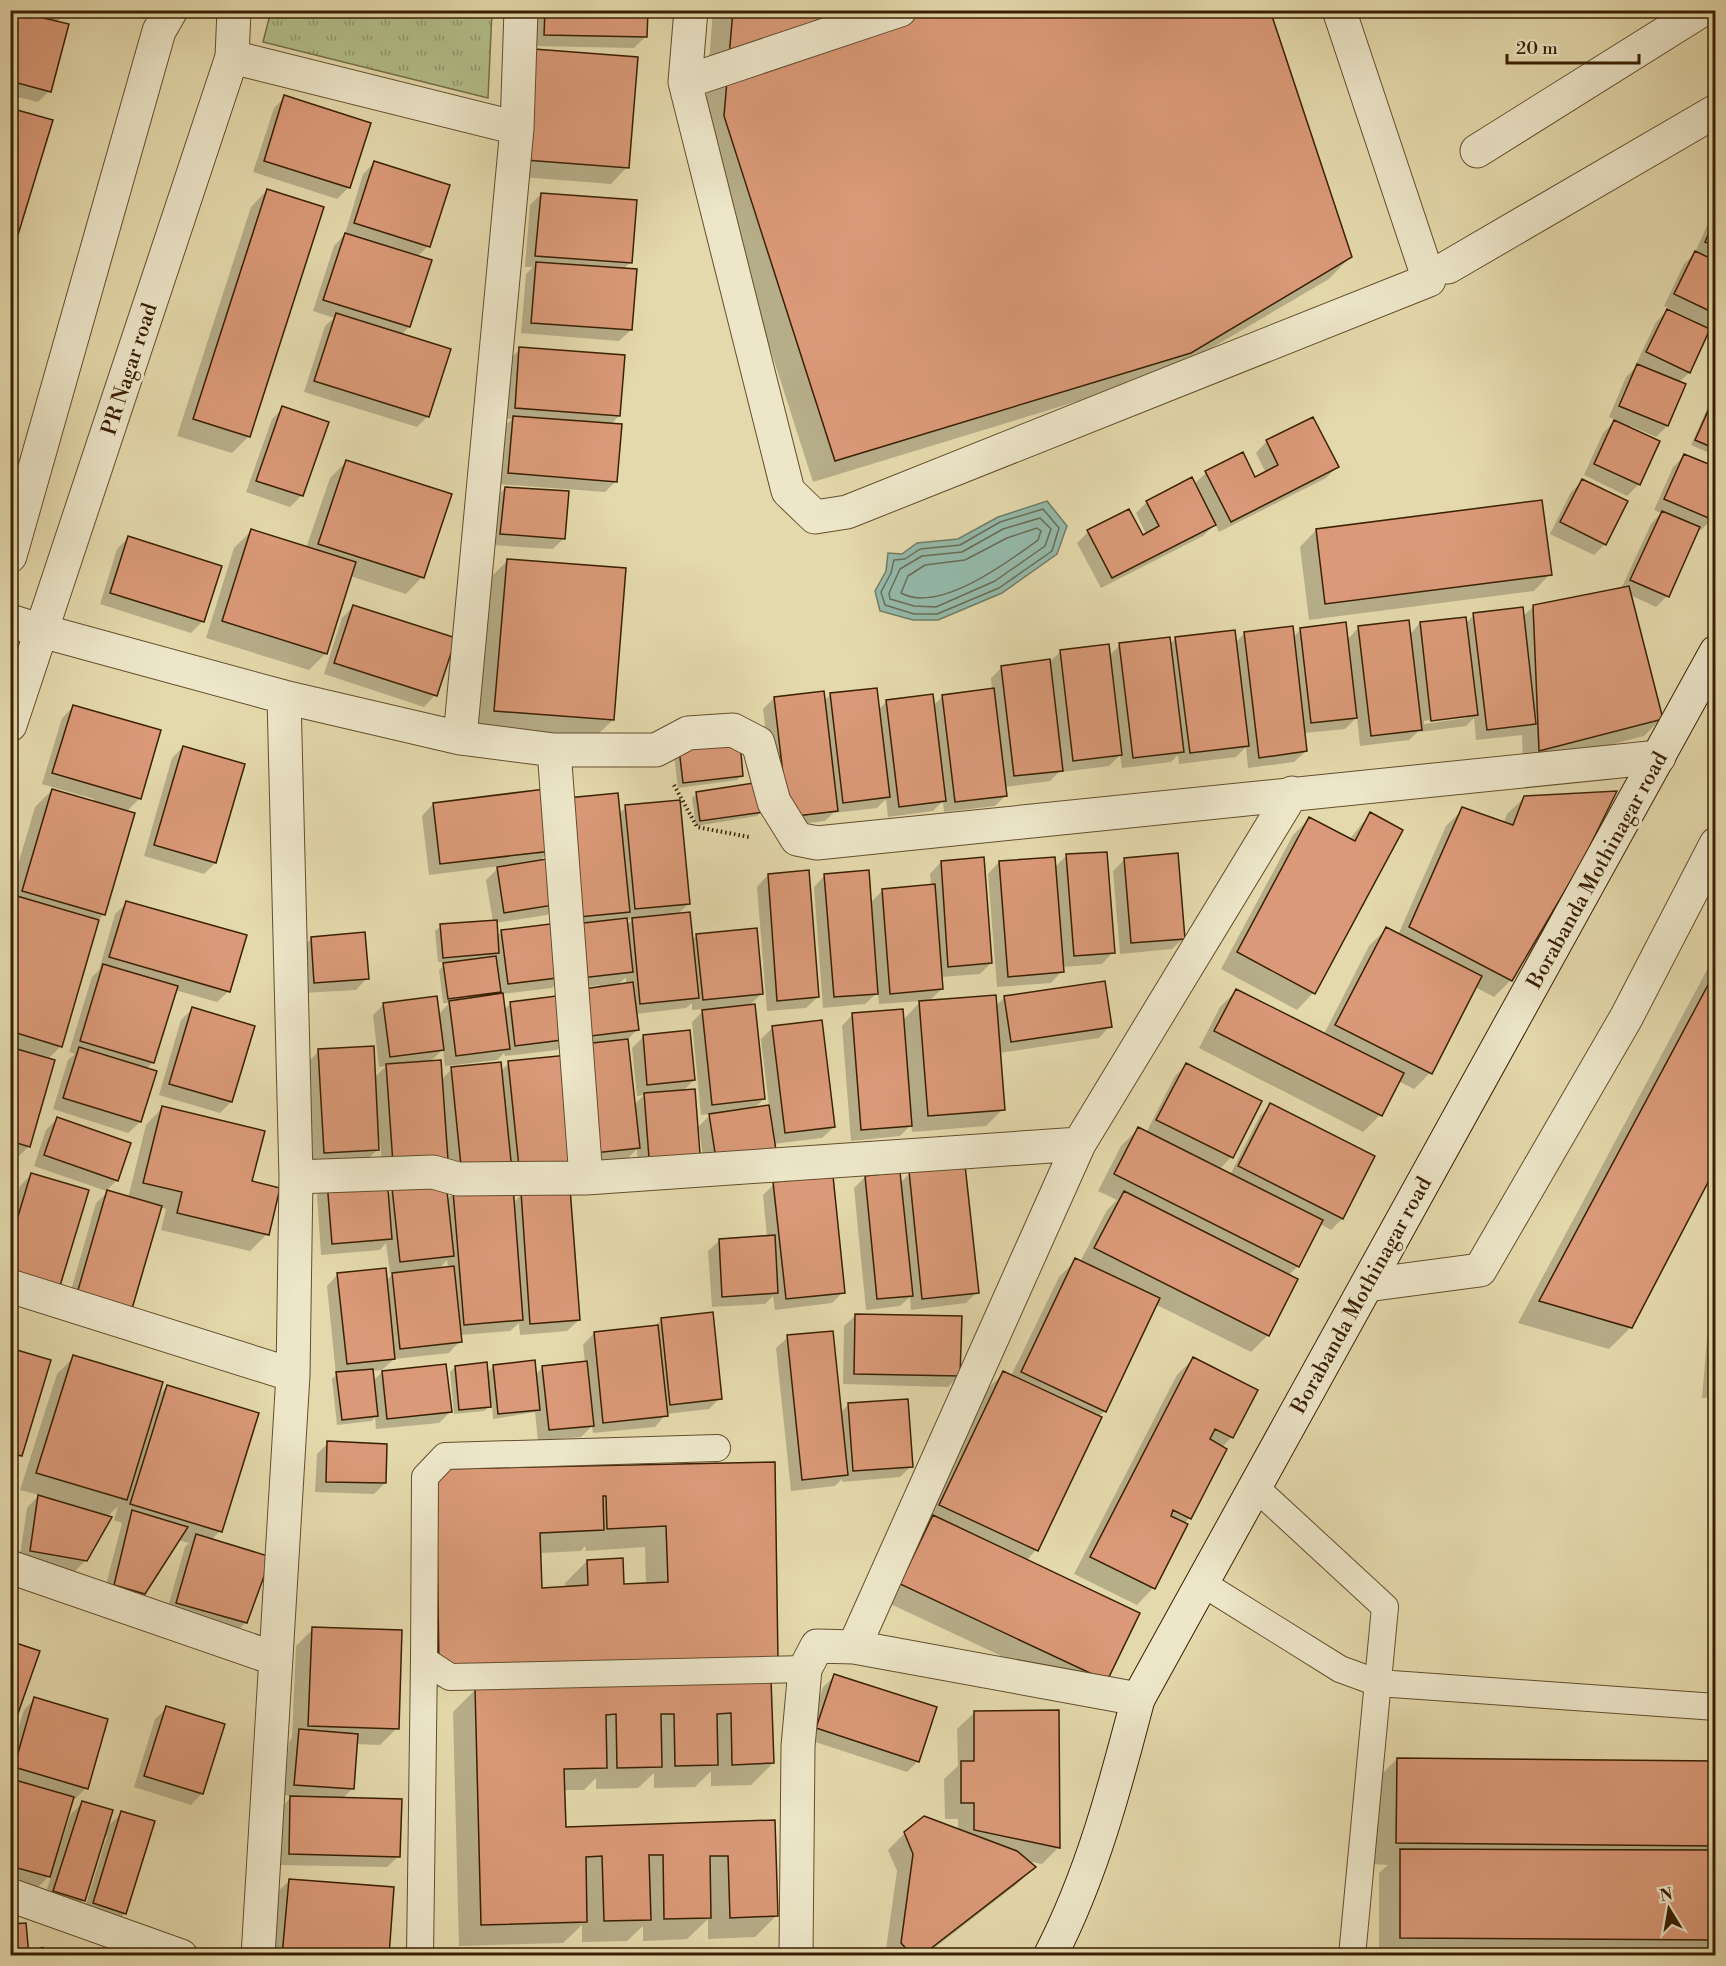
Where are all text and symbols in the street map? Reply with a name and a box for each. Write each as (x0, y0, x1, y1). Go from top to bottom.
scale bar (1507, 27, 1639, 65)
text: 20 m (1516, 37, 1558, 60)
street label: PR Nagar road (96, 300, 164, 439)
street label: Borabanda Mothinagar road (1521, 747, 1674, 994)
street label: Borabanda Mothinagar road (1285, 1172, 1438, 1419)
north arrow (1639, 1879, 1699, 1939)
text: N (1658, 1884, 1675, 1906)

